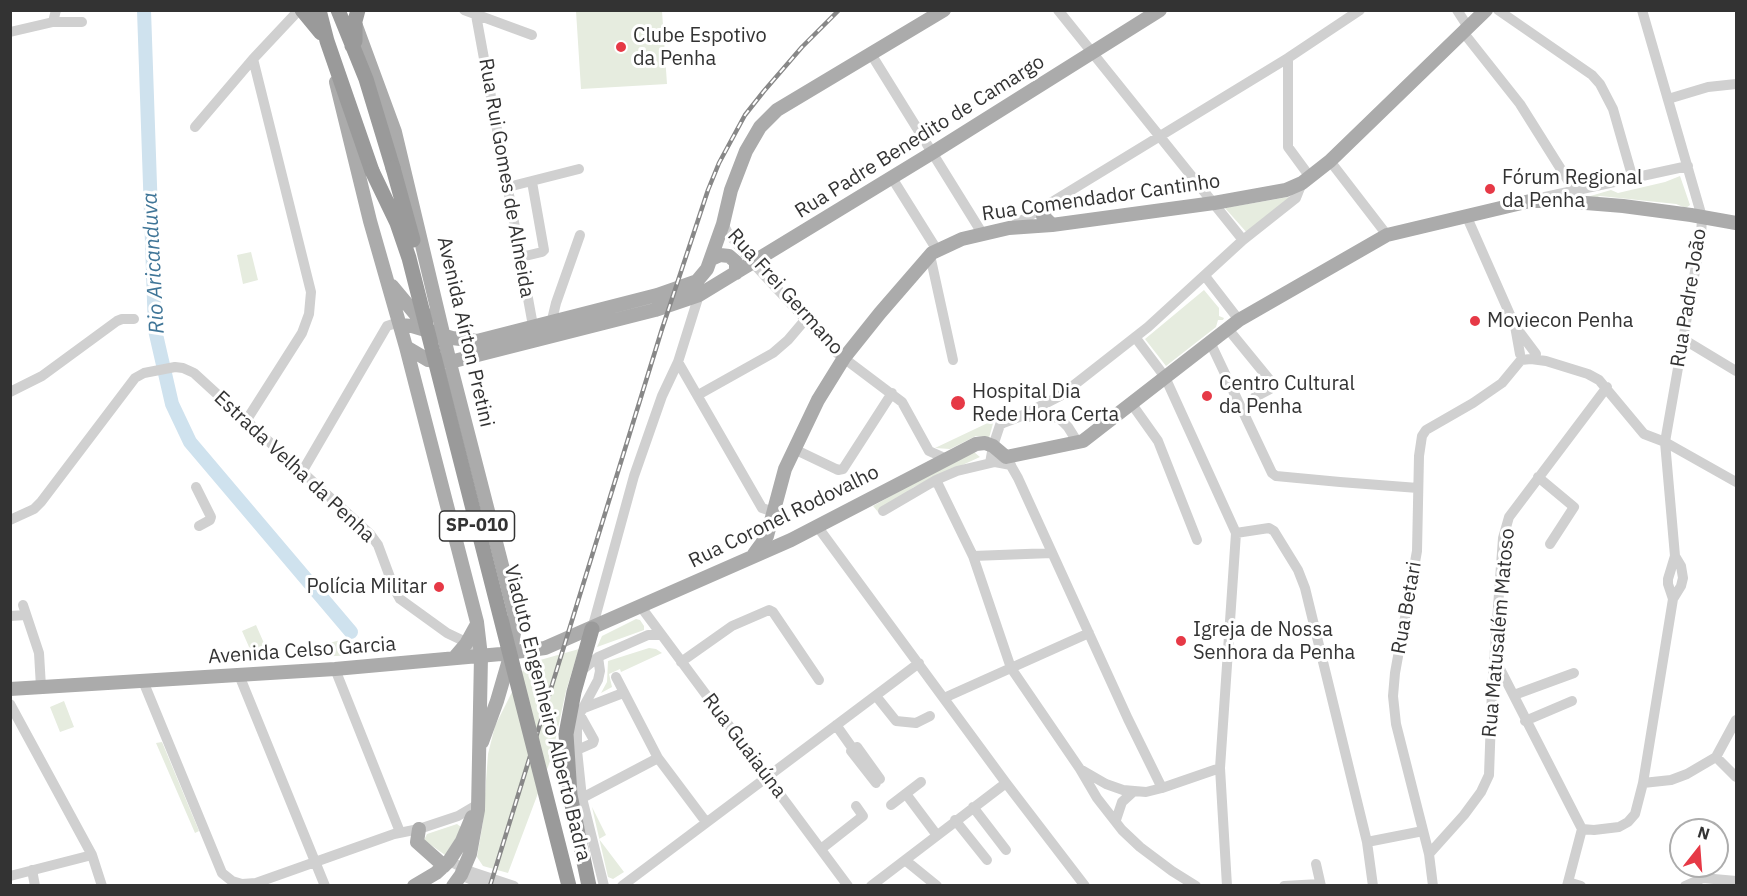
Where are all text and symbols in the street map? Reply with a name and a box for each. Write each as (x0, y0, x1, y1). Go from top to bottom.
place label: Clube Espotivo da Penha (633, 24, 767, 71)
marker: Clube Espotivo da Penha (614, 40, 628, 54)
street label: Rua Padre Benedito de Camargo (791, 50, 1049, 224)
street label: Rua Rui Gomes de Almeida (473, 56, 539, 300)
place label: Fórum Regional da Penha (1502, 166, 1642, 213)
street label: Rua Comendador Cantinho (980, 169, 1222, 227)
marker: Fórum Regional da Penha (1483, 182, 1497, 196)
water label: Rio Aricanduva (138, 192, 170, 334)
street label: Rua Frei Germano (722, 224, 848, 360)
street label: Rua Padre João (1666, 227, 1712, 369)
street label: Avenida Aírton Pretini (431, 235, 499, 429)
place label: Moviecon Penha (1487, 309, 1633, 333)
marker: Moviecon Penha (1468, 314, 1482, 328)
place label: Centro Cultural da Penha (1219, 372, 1355, 419)
place label: Hospital Dia Rede Hora Certa (972, 380, 1119, 427)
street label: Estrada Velha da Penha (209, 386, 379, 548)
marker: Centro Cultural da Penha (1200, 389, 1214, 403)
marker: Hospital Dia Rede Hora Certa (949, 394, 967, 412)
street label: Rua Coronel Rodovalho (685, 460, 883, 574)
road number: SP-010 (440, 511, 514, 541)
street label: Rua Matusalém Matoso (1478, 527, 1520, 739)
street label: Rua Betari (1387, 560, 1427, 656)
street label: Viaduto Engenheiro Alberto Badra (499, 562, 595, 864)
place label: Polícia Militar (306, 575, 427, 599)
marker: Polícia Militar (432, 580, 446, 594)
place label: Igreja de Nossa Senhora da Penha (1193, 618, 1355, 665)
street label: Avenida Celso Garcia (207, 632, 397, 670)
marker: Igreja de Nossa Senhora da Penha (1174, 634, 1188, 648)
street label: Rua Guaiaúna (697, 689, 791, 803)
north arrow (1669, 818, 1729, 878)
text: N (1695, 821, 1712, 844)

